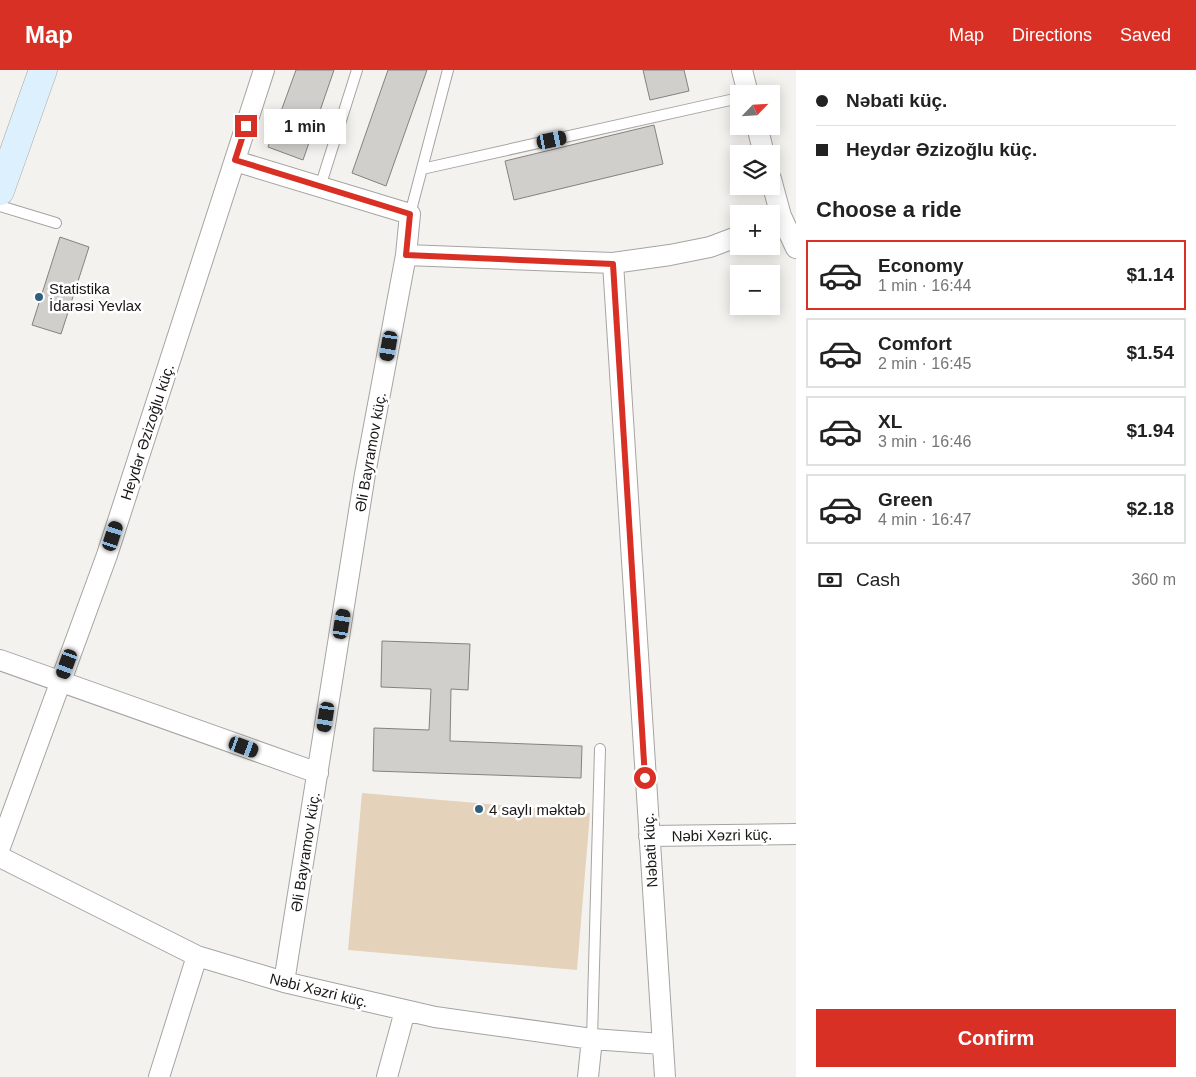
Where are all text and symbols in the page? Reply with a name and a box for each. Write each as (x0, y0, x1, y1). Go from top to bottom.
text: Map (25, 21, 73, 48)
text: Map (949, 25, 984, 45)
text: Directions (1012, 25, 1092, 45)
text: Saved (1120, 25, 1171, 45)
north arrow (730, 85, 780, 135)
map controls (730, 85, 780, 315)
text: Nəbati küç. (846, 90, 947, 111)
callout: 1 min (264, 108, 346, 144)
route end (235, 115, 257, 137)
text: 1 min (284, 118, 326, 135)
car (535, 130, 568, 150)
text: Heydər Əzizoğlu küç. (846, 139, 1037, 160)
button: layers (730, 145, 780, 195)
text: Choose a ride (816, 197, 961, 222)
button: + (730, 205, 780, 255)
icon: car (818, 253, 863, 298)
text: Economy (878, 255, 964, 276)
text: $1.14 (1126, 264, 1174, 285)
button: − (730, 265, 780, 315)
text: 1 min · 16:44 (878, 277, 971, 294)
place label: Statistika İdarəsi Yevlax (49, 280, 142, 314)
marker: Statistika İdarəsi Yevlax (33, 291, 45, 303)
car (379, 330, 398, 362)
icon: car (818, 331, 863, 376)
text: Comfort (878, 333, 952, 354)
text: $1.54 (1126, 342, 1174, 363)
text: 2 min · 16:45 (878, 355, 971, 372)
street label: Heydər Əzizoğlu küç. (117, 362, 177, 502)
street label: Əli Bayramov küç. (351, 391, 389, 513)
icon: car (818, 409, 863, 454)
text: XL (878, 411, 902, 432)
text: $1.94 (1126, 420, 1174, 441)
text: 3 min · 16:46 (878, 433, 971, 450)
icon: car (818, 487, 863, 532)
text: Green (878, 489, 933, 510)
text: $2.18 (1126, 498, 1174, 519)
text: 4 min · 16:47 (878, 511, 971, 528)
car (101, 519, 124, 553)
icon: cash (816, 566, 844, 594)
text: Cash (856, 569, 900, 590)
text: 360 m (1132, 571, 1176, 588)
car (332, 608, 351, 640)
car (54, 647, 79, 681)
car (316, 701, 335, 733)
car (227, 735, 260, 759)
route start (634, 767, 656, 789)
street label: Əli Bayramov küç. (287, 791, 323, 913)
place label: 4 saylı məktəb (489, 801, 586, 818)
marker: 4 saylı məktəb (473, 803, 485, 815)
street label: Nəbati küç. (640, 812, 660, 888)
street label: Nəbi Xəzri küç. (671, 826, 773, 844)
street label: Nəbi Xəzri küç. (268, 970, 370, 1010)
button: Confirm (816, 1009, 1176, 1067)

